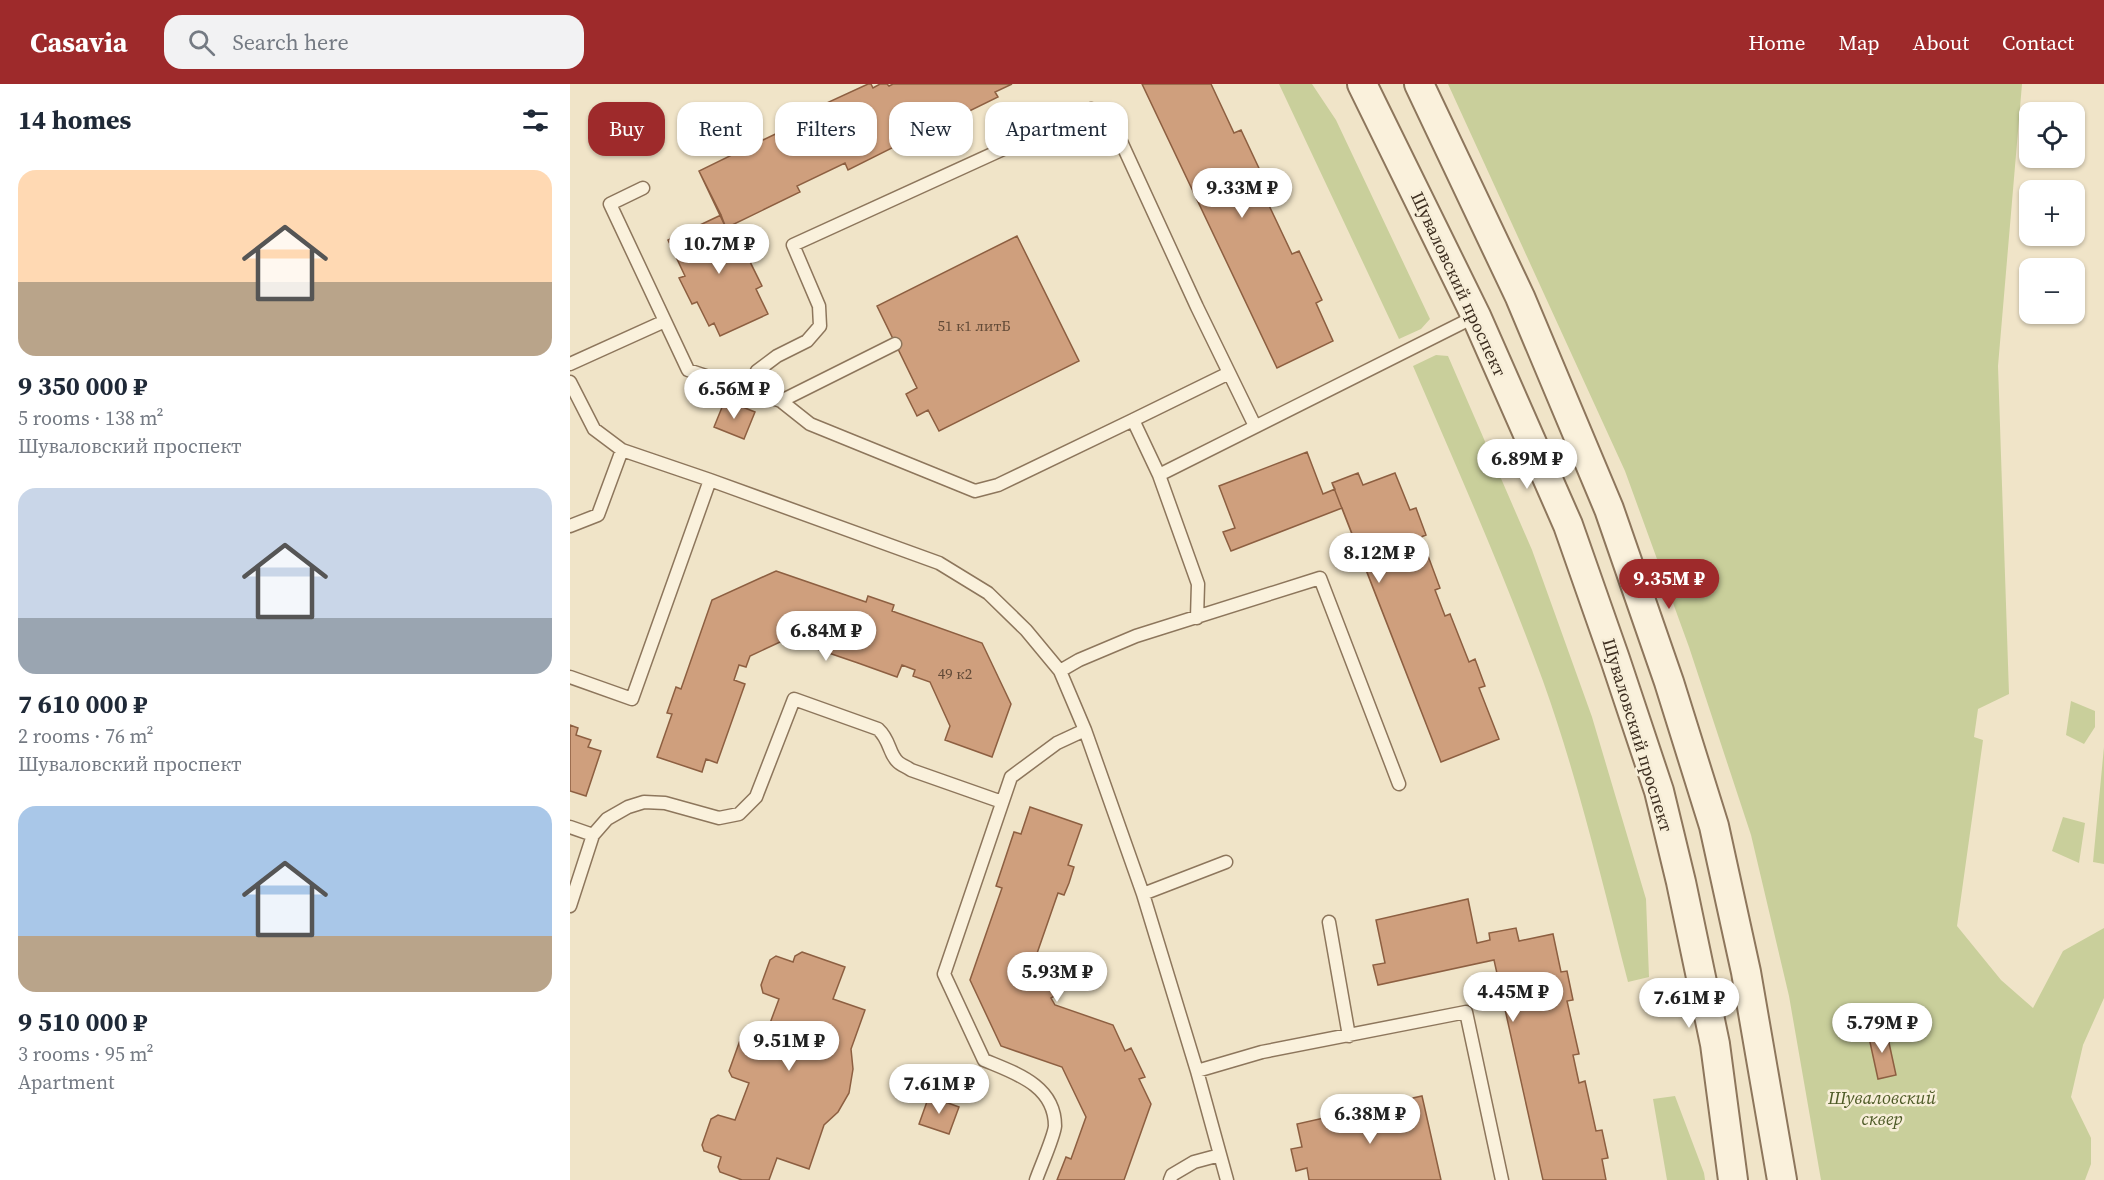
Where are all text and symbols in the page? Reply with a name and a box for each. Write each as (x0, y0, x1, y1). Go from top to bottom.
search box (164, 15, 584, 69)
text: Casavia (30, 23, 128, 61)
icon: search (185, 26, 218, 59)
text: Search here (233, 27, 349, 57)
text: Home (1748, 28, 1806, 57)
text: Map (1839, 28, 1880, 57)
text: About (1913, 28, 1969, 57)
text: Contact (2002, 28, 2074, 57)
text: 14 homes (18, 102, 131, 138)
chip: Buy (588, 102, 665, 156)
chip: Rent (677, 102, 763, 156)
chip: Filters (775, 102, 877, 156)
chip: New (889, 102, 973, 156)
chip: Apartment (985, 102, 1128, 156)
map controls (2019, 102, 2085, 324)
button: locate (2019, 102, 2085, 168)
icon: filters (519, 104, 552, 137)
pin: 9.33M ₽ (1187, 168, 1297, 219)
text: 9.33M ₽ (1206, 173, 1278, 201)
button: + (2019, 180, 2085, 246)
street label: Шуваловский проспект (1405, 188, 1513, 381)
icon: home (231, 209, 339, 317)
pin: 10.7M ₽ (664, 224, 774, 275)
text: 10.7M ₽ (683, 229, 755, 257)
button: − (2019, 258, 2085, 324)
house number: 51 к1 литБ (937, 315, 1011, 336)
text: 9 350 000 ₽ (18, 368, 147, 404)
pin: 6.56M ₽ (679, 369, 789, 420)
text: 6.56M ₽ (698, 374, 770, 402)
text: 5 rooms · 138 m² (18, 404, 164, 432)
text: Шуваловский проспект (18, 432, 242, 460)
pin: 6.89M ₽ (1472, 439, 1582, 490)
text: 6.89M ₽ (1491, 444, 1563, 472)
icon: home (231, 527, 339, 635)
pin: 8.12M ₽ (1324, 533, 1434, 584)
text: 8.12M ₽ (1343, 538, 1415, 566)
pin: 9.35M ₽ (1614, 559, 1724, 610)
text: 9.35M ₽ (1633, 564, 1705, 592)
pin: 6.84M ₽ (771, 611, 881, 662)
text: 6.84M ₽ (790, 616, 862, 644)
street label: Шуваловский проспект (1597, 635, 1680, 835)
house number: 49 к2 (938, 663, 972, 684)
text: 7 610 000 ₽ (18, 686, 147, 722)
text: 2 rooms · 76 m² (18, 722, 154, 750)
text: Шуваловский проспект (18, 750, 242, 778)
icon: home (231, 845, 339, 953)
pin: 5.93M ₽ (1002, 952, 1112, 1003)
text: 5.93M ₽ (1021, 957, 1093, 985)
pin: 4.45M ₽ (1458, 972, 1568, 1023)
text: 4.45M ₽ (1477, 977, 1549, 1005)
pin: 7.61M ₽ (1634, 978, 1744, 1029)
text: 7.61M ₽ (1653, 983, 1725, 1011)
pin: 5.79M ₽ (1827, 1003, 1937, 1054)
text: 9 510 000 ₽ (18, 1004, 147, 1040)
text: 5.79M ₽ (1846, 1008, 1918, 1036)
pin: 9.51M ₽ (734, 1021, 844, 1072)
text: 9.51M ₽ (753, 1026, 825, 1054)
text: 3 rooms · 95 m² (18, 1040, 154, 1068)
pin: 7.61M ₽ (884, 1064, 994, 1115)
text: Apartment (18, 1068, 115, 1096)
text: 7.61M ₽ (903, 1069, 975, 1097)
park label: Шуваловский сквер (1827, 1085, 1937, 1131)
pin: 6.38M ₽ (1315, 1094, 1425, 1145)
text: 6.38M ₽ (1334, 1099, 1406, 1127)

